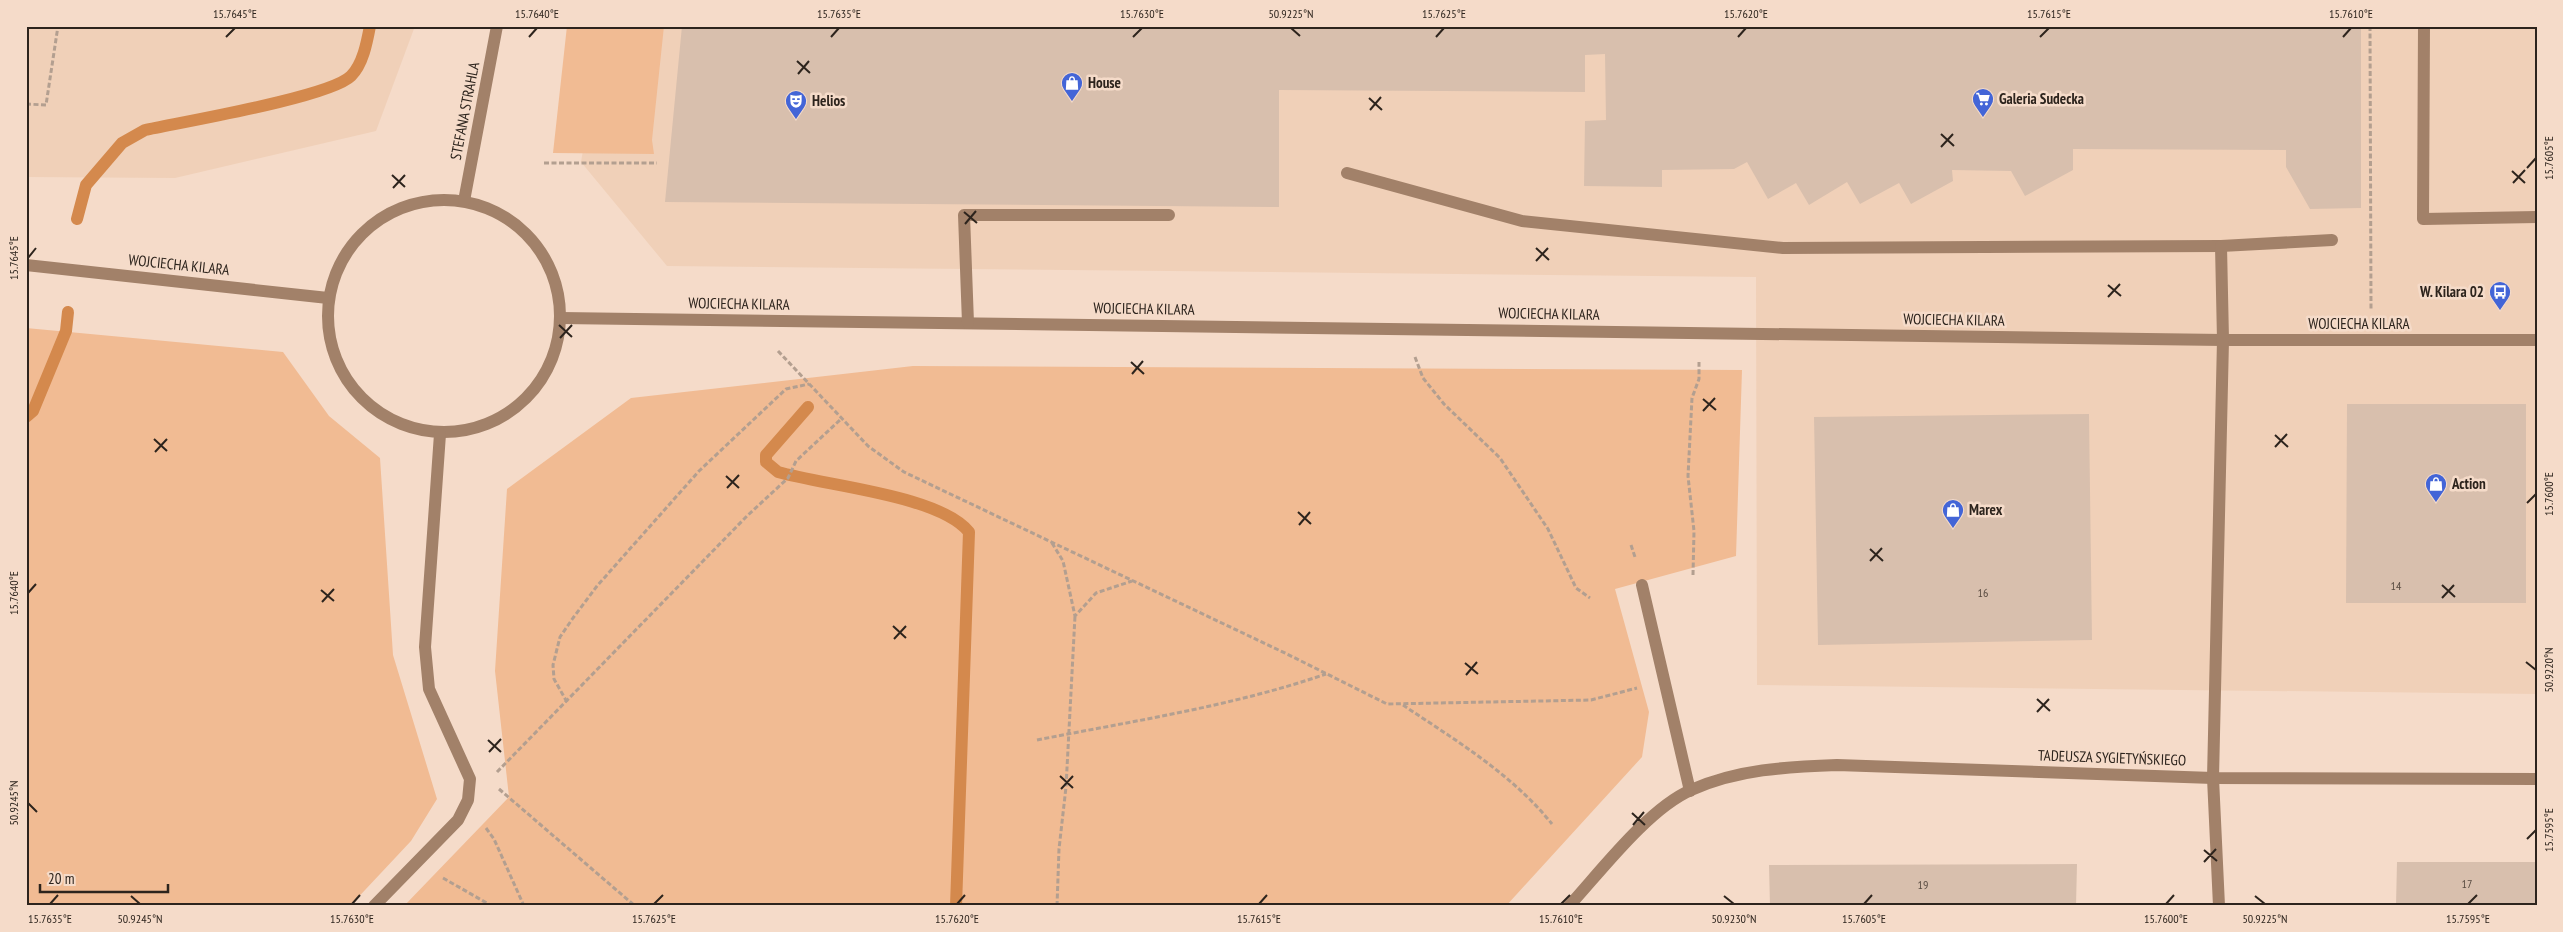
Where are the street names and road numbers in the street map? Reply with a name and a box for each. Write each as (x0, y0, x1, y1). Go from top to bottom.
street label: STEFANA STRAHLA (446, 60, 483, 161)
street label: WOJCIECHA KILARA (128, 250, 231, 279)
street label: WOJCIECHA KILARA (688, 293, 791, 314)
street label: WOJCIECHA KILARA (1093, 298, 1196, 319)
street label: WOJCIECHA KILARA (1498, 303, 1601, 324)
street label: WOJCIECHA KILARA (1903, 309, 2006, 330)
street label: WOJCIECHA KILARA (2308, 314, 2411, 333)
street label: TADEUSZA SYGIETYŃSKIEGO (2038, 745, 2186, 770)

